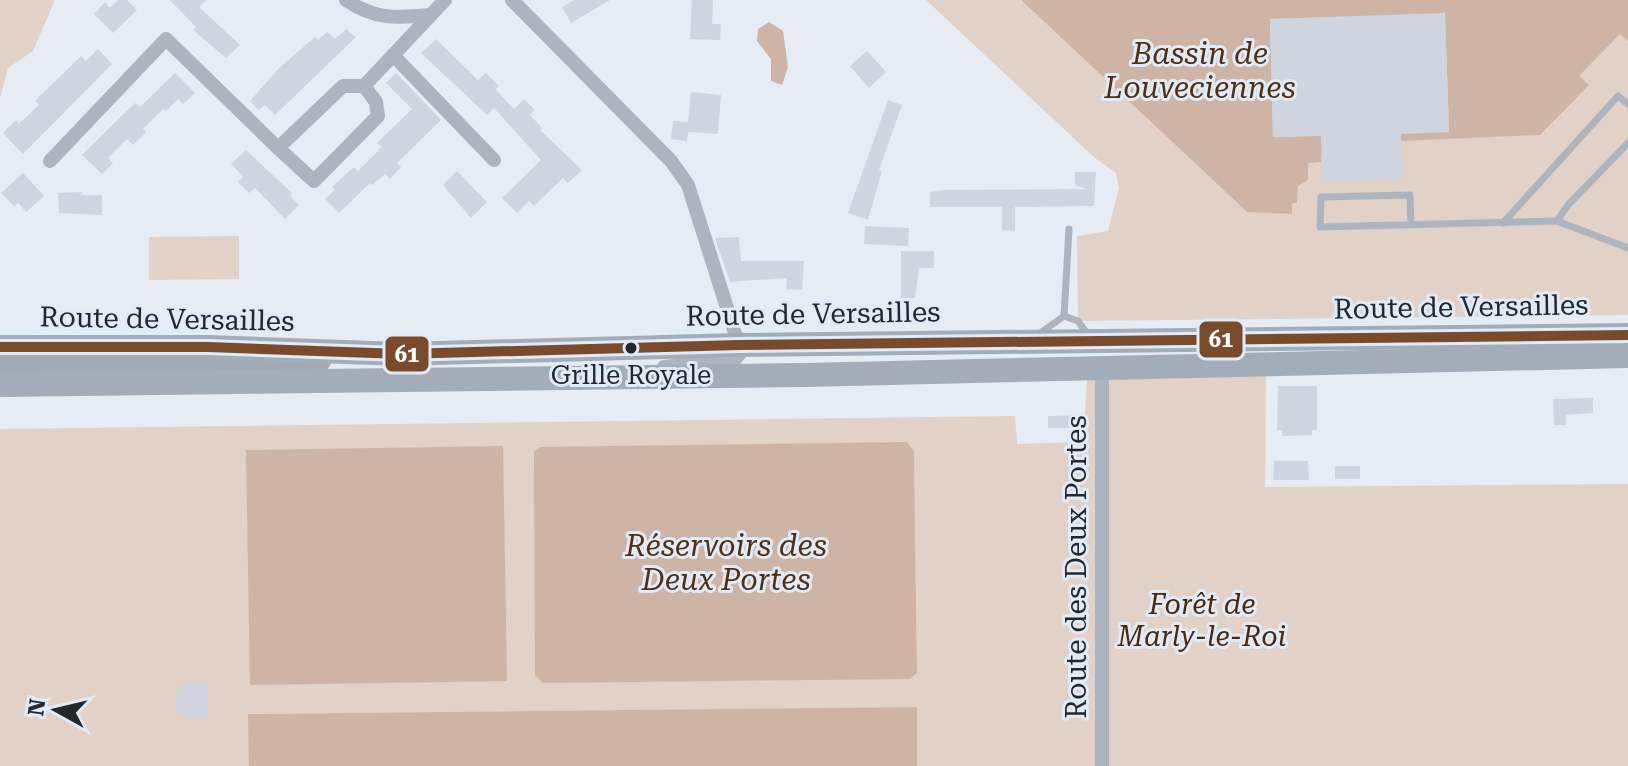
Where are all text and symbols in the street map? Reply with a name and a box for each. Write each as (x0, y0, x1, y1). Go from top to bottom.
water label: Bassin de Louveciennes (1103, 36, 1296, 105)
street label: Route de Versailles (1333, 288, 1589, 326)
street label: Route de Versailles (685, 295, 941, 333)
street label: Route de Versailles (39, 300, 295, 338)
line badge: 61 (1198, 320, 1244, 359)
text: 61 (1209, 327, 1233, 352)
line badge: 61 (384, 335, 430, 373)
marker: Grille Royale (623, 340, 639, 356)
text: 61 (395, 342, 419, 367)
place label: Grille Royale (551, 360, 711, 390)
street label: Route des Deux Portes (1060, 415, 1093, 719)
water label: Réservoirs des Deux Portes (624, 528, 827, 597)
park label: Forêt de Marly-le-Roi (1117, 588, 1286, 653)
north arrow (16, 670, 96, 750)
text: N (23, 697, 50, 717)

